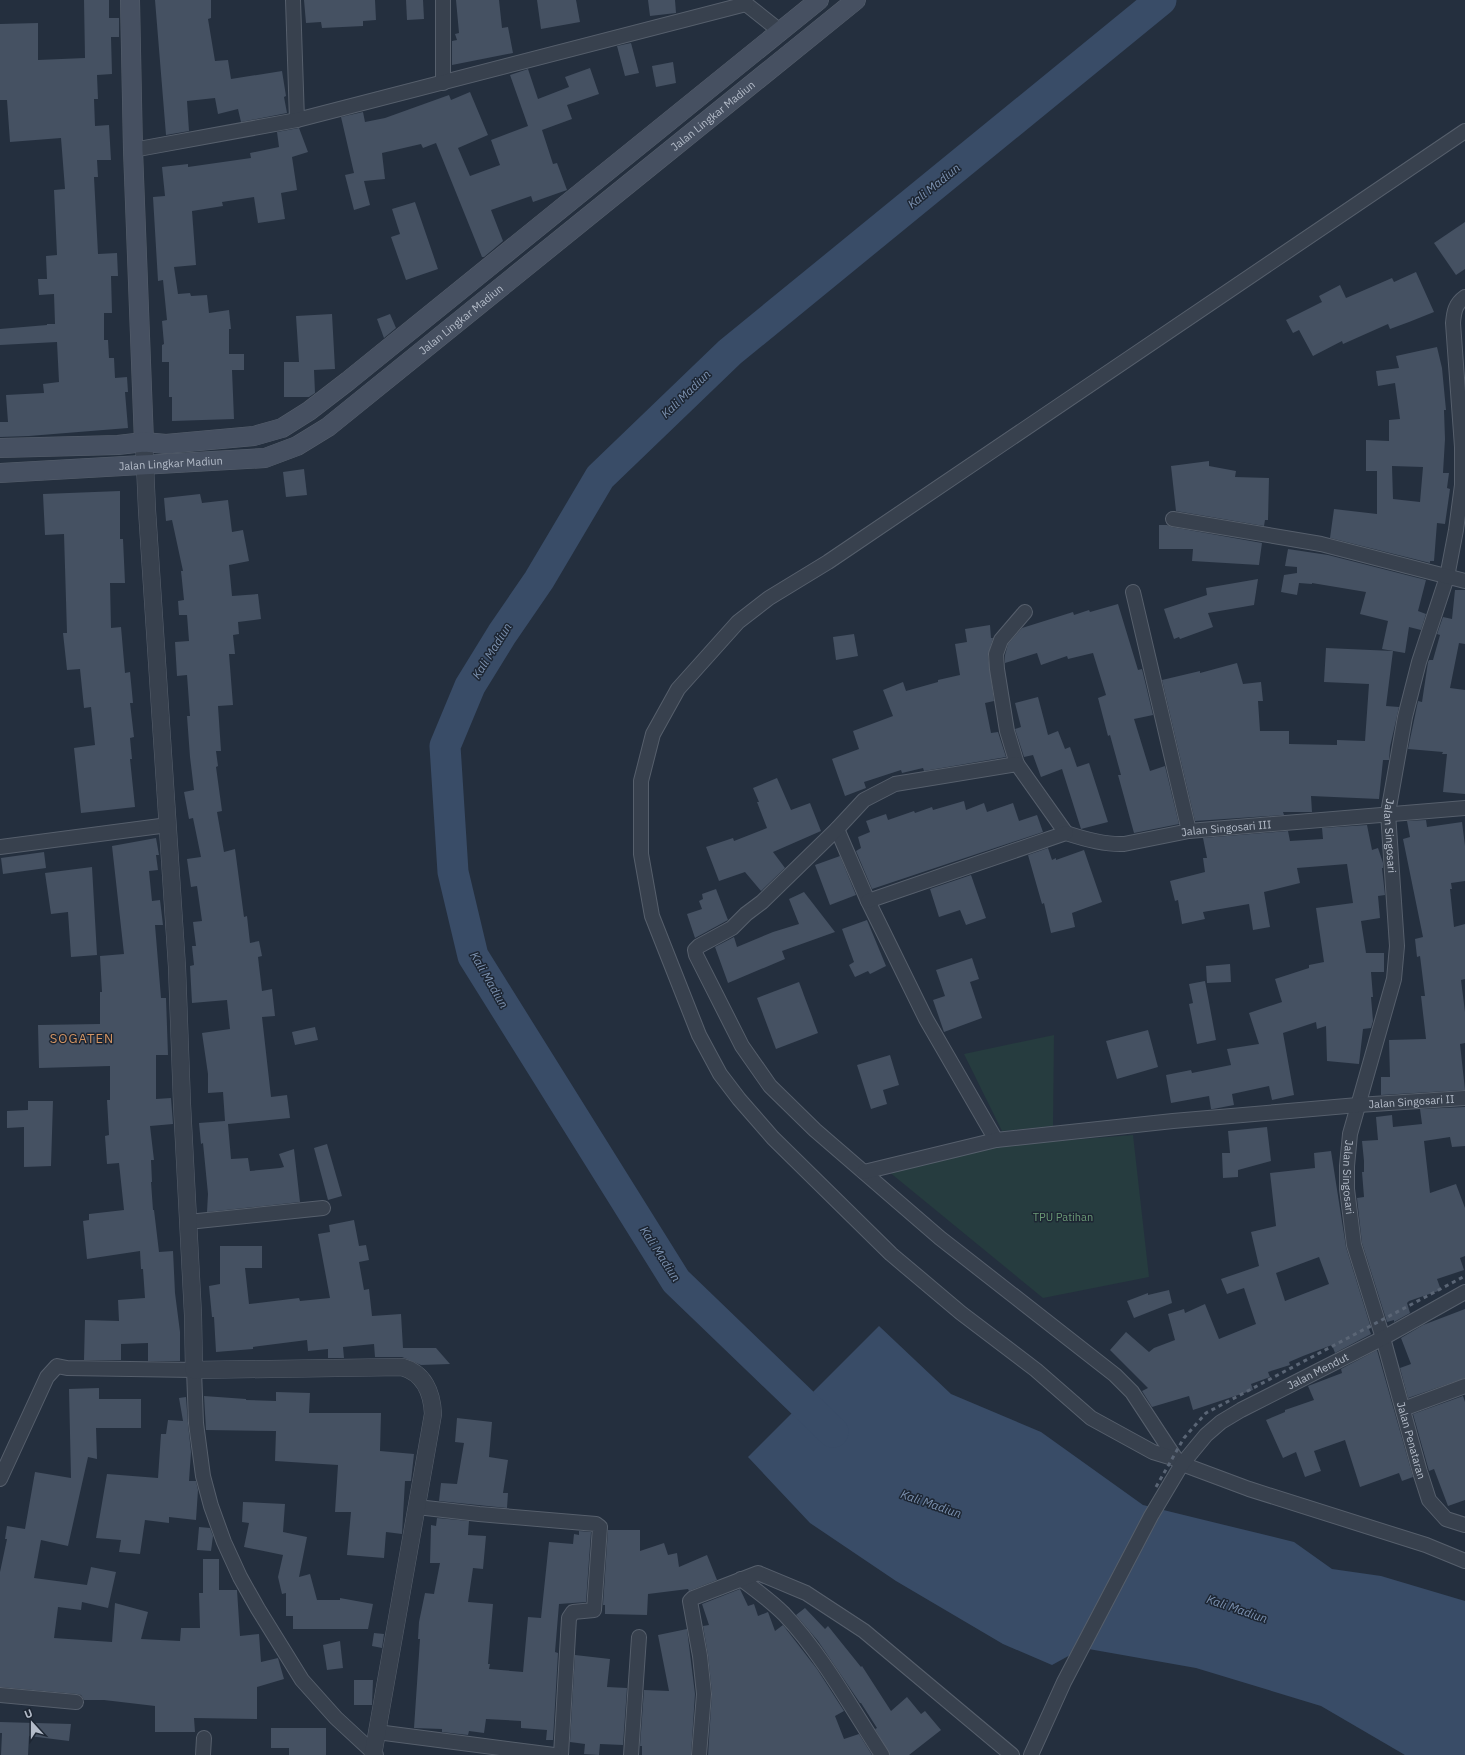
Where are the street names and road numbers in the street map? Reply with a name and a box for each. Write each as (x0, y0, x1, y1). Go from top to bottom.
street label: Jalan Lingkar Madiun (668, 77, 758, 154)
street label: Jalan Lingkar Madiun (416, 281, 506, 358)
street label: Jalan Lingkar Madiun (118, 453, 223, 473)
street label: Jalan Singosari (1381, 798, 1399, 874)
street label: Jalan Singosari III (1180, 817, 1272, 839)
street label: Jalan Singosari II (1368, 1092, 1455, 1111)
street label: Jalan Singosari (1340, 1139, 1357, 1215)
street label: Jalan Mendut (1285, 1350, 1351, 1392)
street label: Jalan Penataran (1394, 1400, 1429, 1481)

